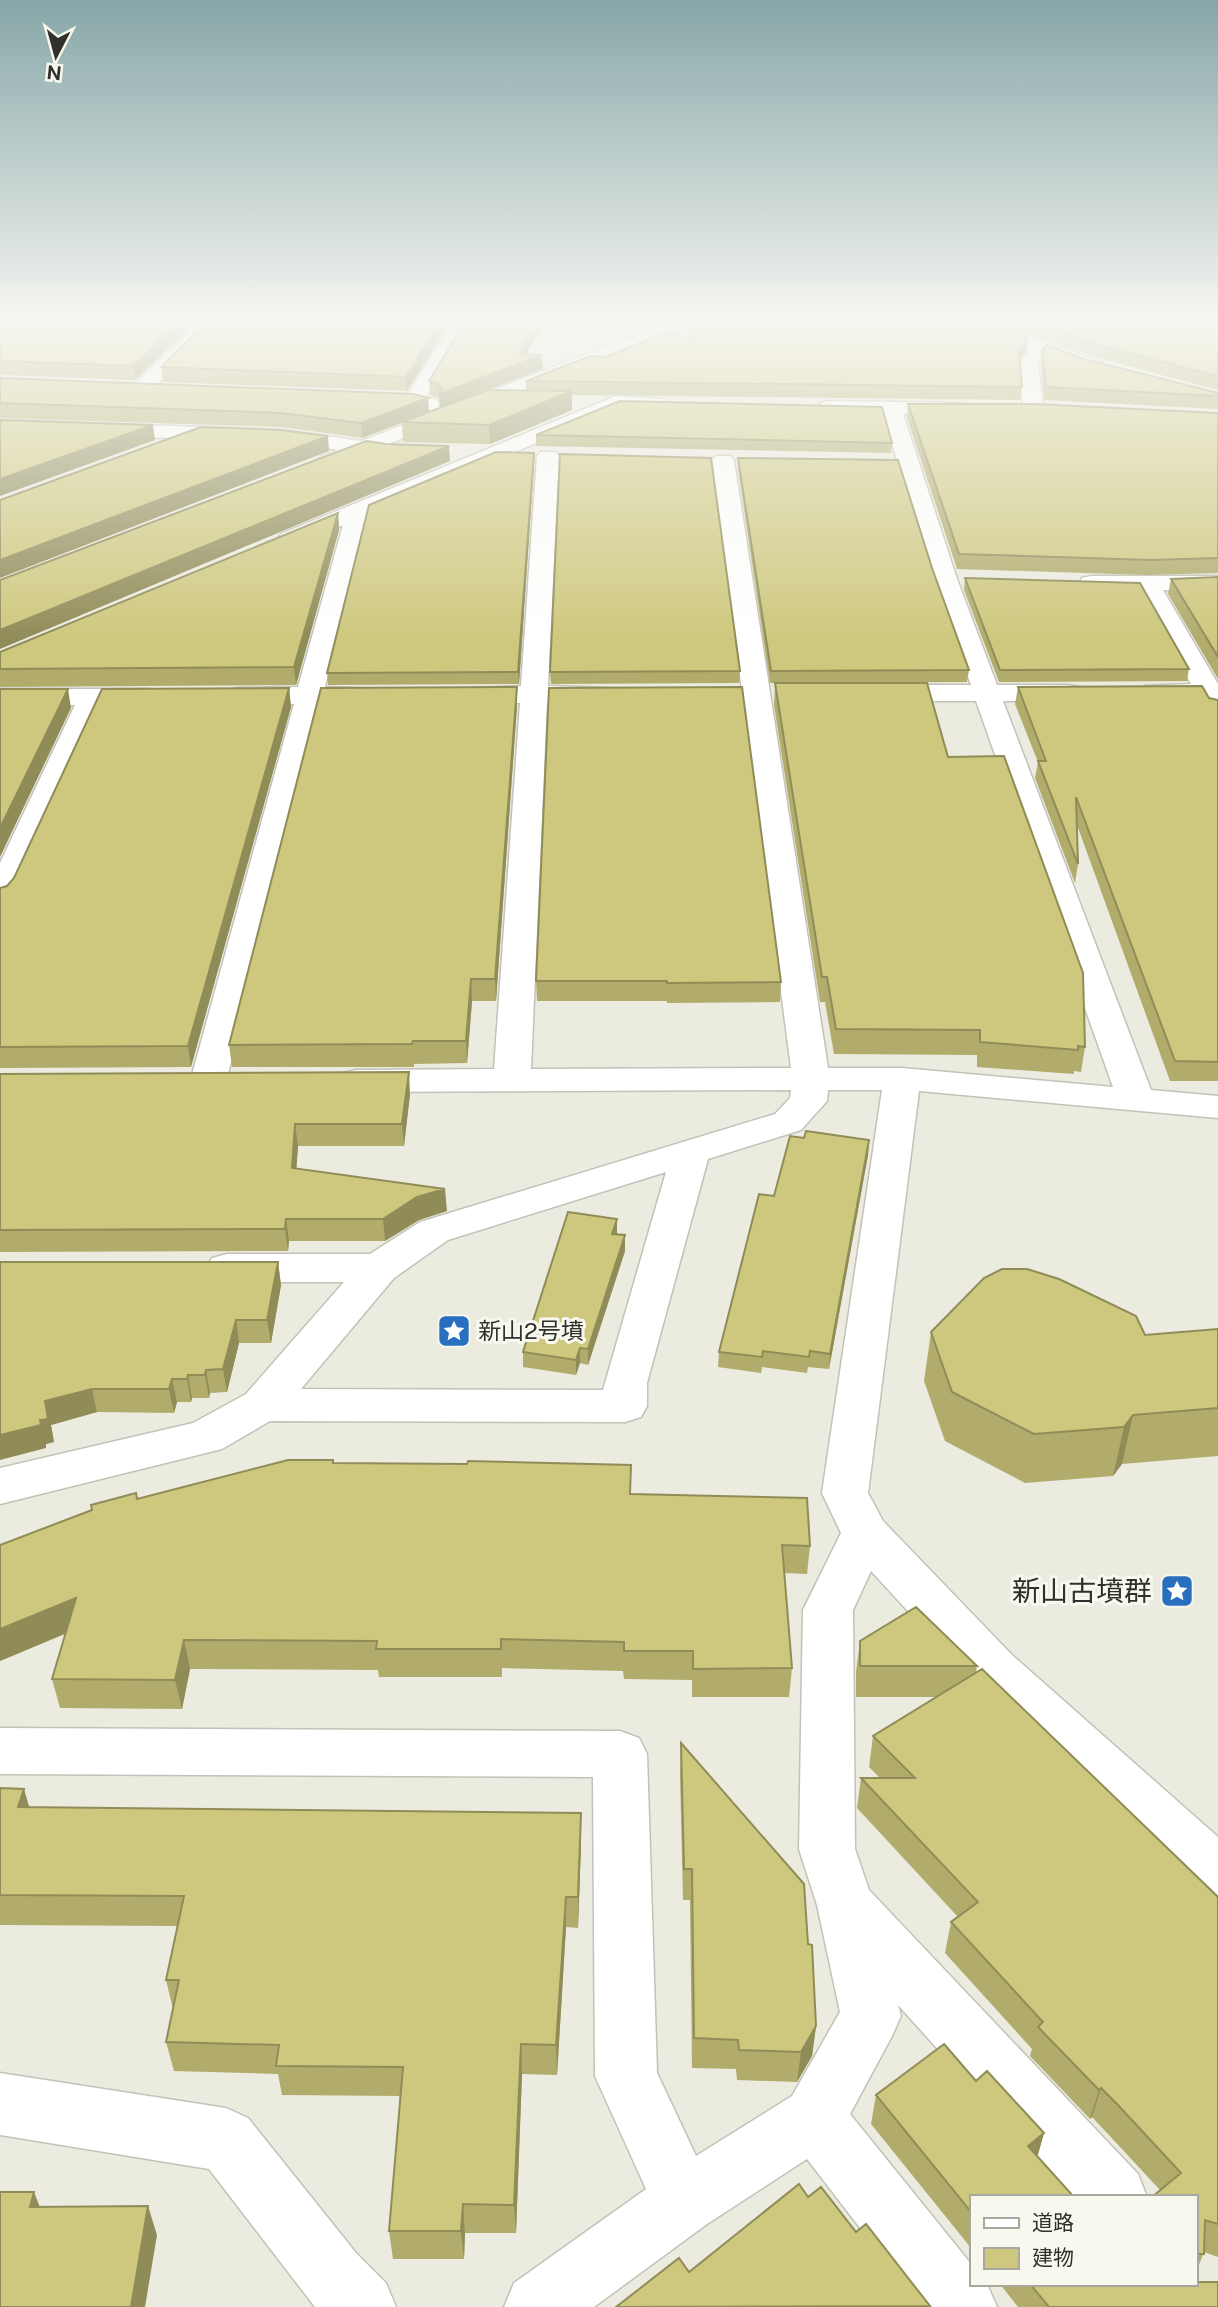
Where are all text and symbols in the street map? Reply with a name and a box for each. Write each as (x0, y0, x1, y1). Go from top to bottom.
north arrow (21, 21, 91, 91)
text: N (46, 61, 63, 85)
place icon: 新山2号墳 (435, 1312, 473, 1350)
place label: 新山2号墳 (478, 1317, 584, 1344)
place icon: 新山古墳群 (1158, 1572, 1196, 1610)
place label: 新山古墳群 (1012, 1574, 1152, 1607)
legend (970, 2195, 1197, 2286)
text: 道路 (1032, 2210, 1074, 2235)
text: 建物 (1032, 2245, 1074, 2270)

